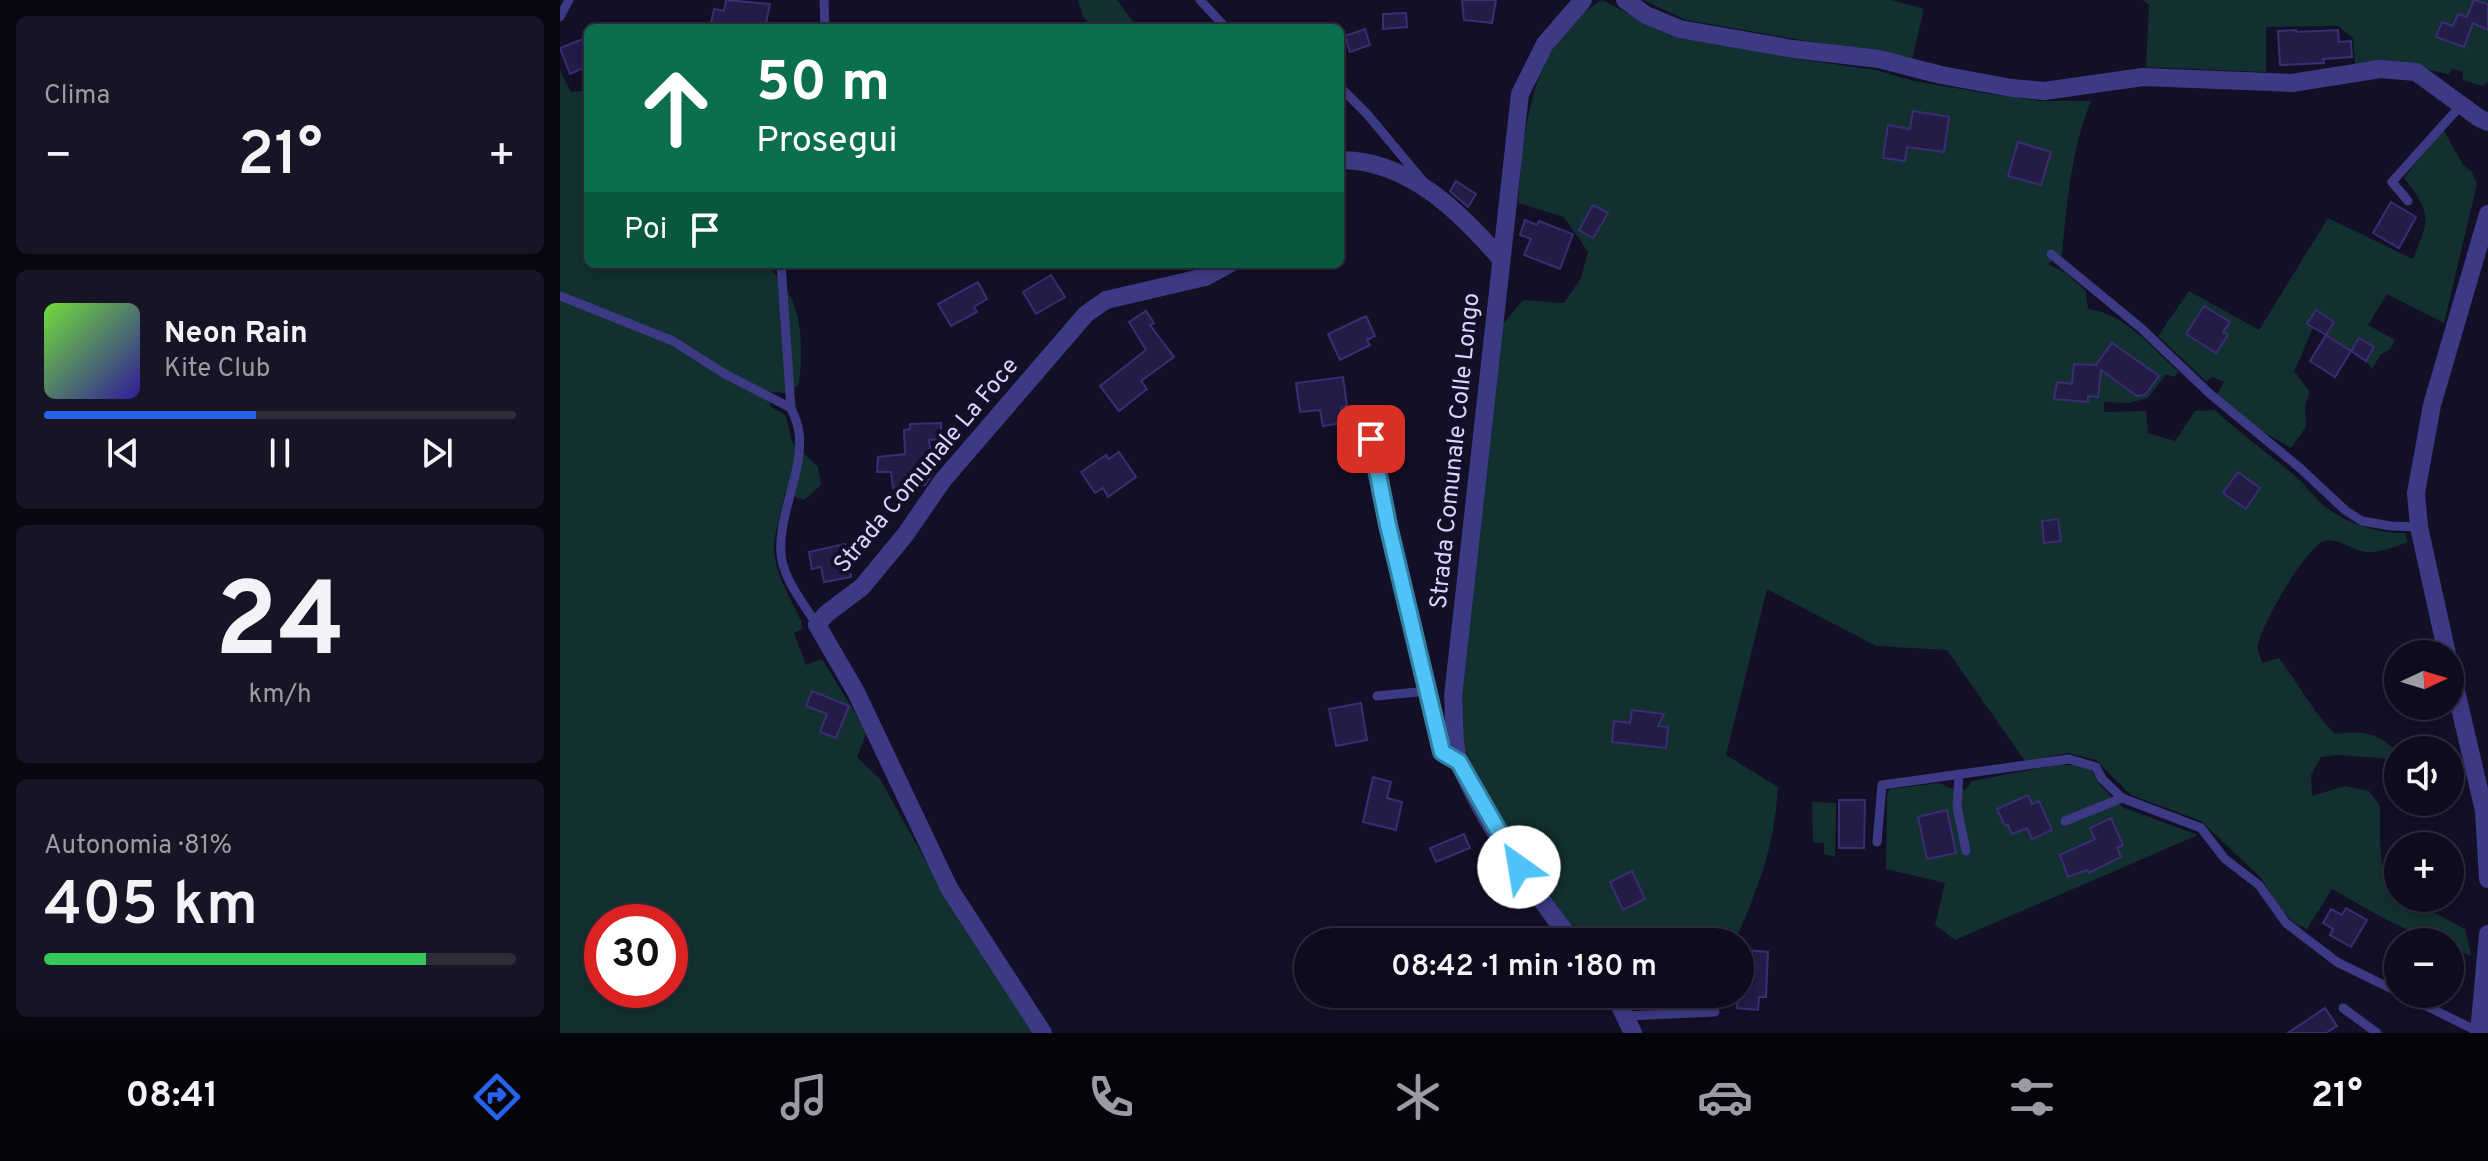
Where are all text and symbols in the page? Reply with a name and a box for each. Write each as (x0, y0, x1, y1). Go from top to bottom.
text: 50 m (756, 50, 890, 120)
icon: ahead (624, 56, 728, 160)
text: Clima (44, 80, 110, 113)
text: Prosegui (756, 119, 898, 165)
text: 21° (238, 120, 323, 196)
text: − (44, 130, 72, 186)
text: + (488, 130, 516, 186)
icon: arrive (683, 208, 727, 252)
text: Poi (624, 212, 667, 249)
street label: Strada Comunale Colle Longo (1424, 292, 1488, 610)
text: Neon Rain (164, 316, 308, 353)
street label: Strada Comunale La Foce (828, 352, 1026, 580)
text: Kite Club (164, 353, 270, 386)
pin (1337, 405, 1405, 473)
icon: arrive (1349, 417, 1393, 461)
icon: previous (101, 431, 145, 475)
icon: pause (258, 431, 302, 475)
icon: next (415, 431, 459, 475)
text: 24 (215, 561, 345, 693)
north arrow (2384, 640, 2464, 720)
map controls (2384, 640, 2464, 1008)
text: km/h (248, 679, 312, 712)
button: sound (2384, 736, 2464, 816)
position arrow (1477, 825, 1561, 909)
text: Autonomia · 81% (44, 830, 232, 863)
button: + (2384, 832, 2464, 912)
text: 405 km (44, 870, 258, 946)
speed limit sign: 30 (584, 904, 688, 1008)
button: − (2384, 928, 2464, 1008)
text: 08:42 · 1 min · 180 m (1391, 949, 1657, 986)
icon: directions (469, 1069, 525, 1125)
icon: music (776, 1069, 832, 1125)
icon: phone (1083, 1069, 1139, 1125)
icon: climate (1390, 1069, 1446, 1125)
icon: car (1697, 1069, 1753, 1125)
icon: filters (2004, 1069, 2060, 1125)
text: 08:41 (126, 1074, 218, 1120)
text: 21° (2311, 1074, 2362, 1120)

